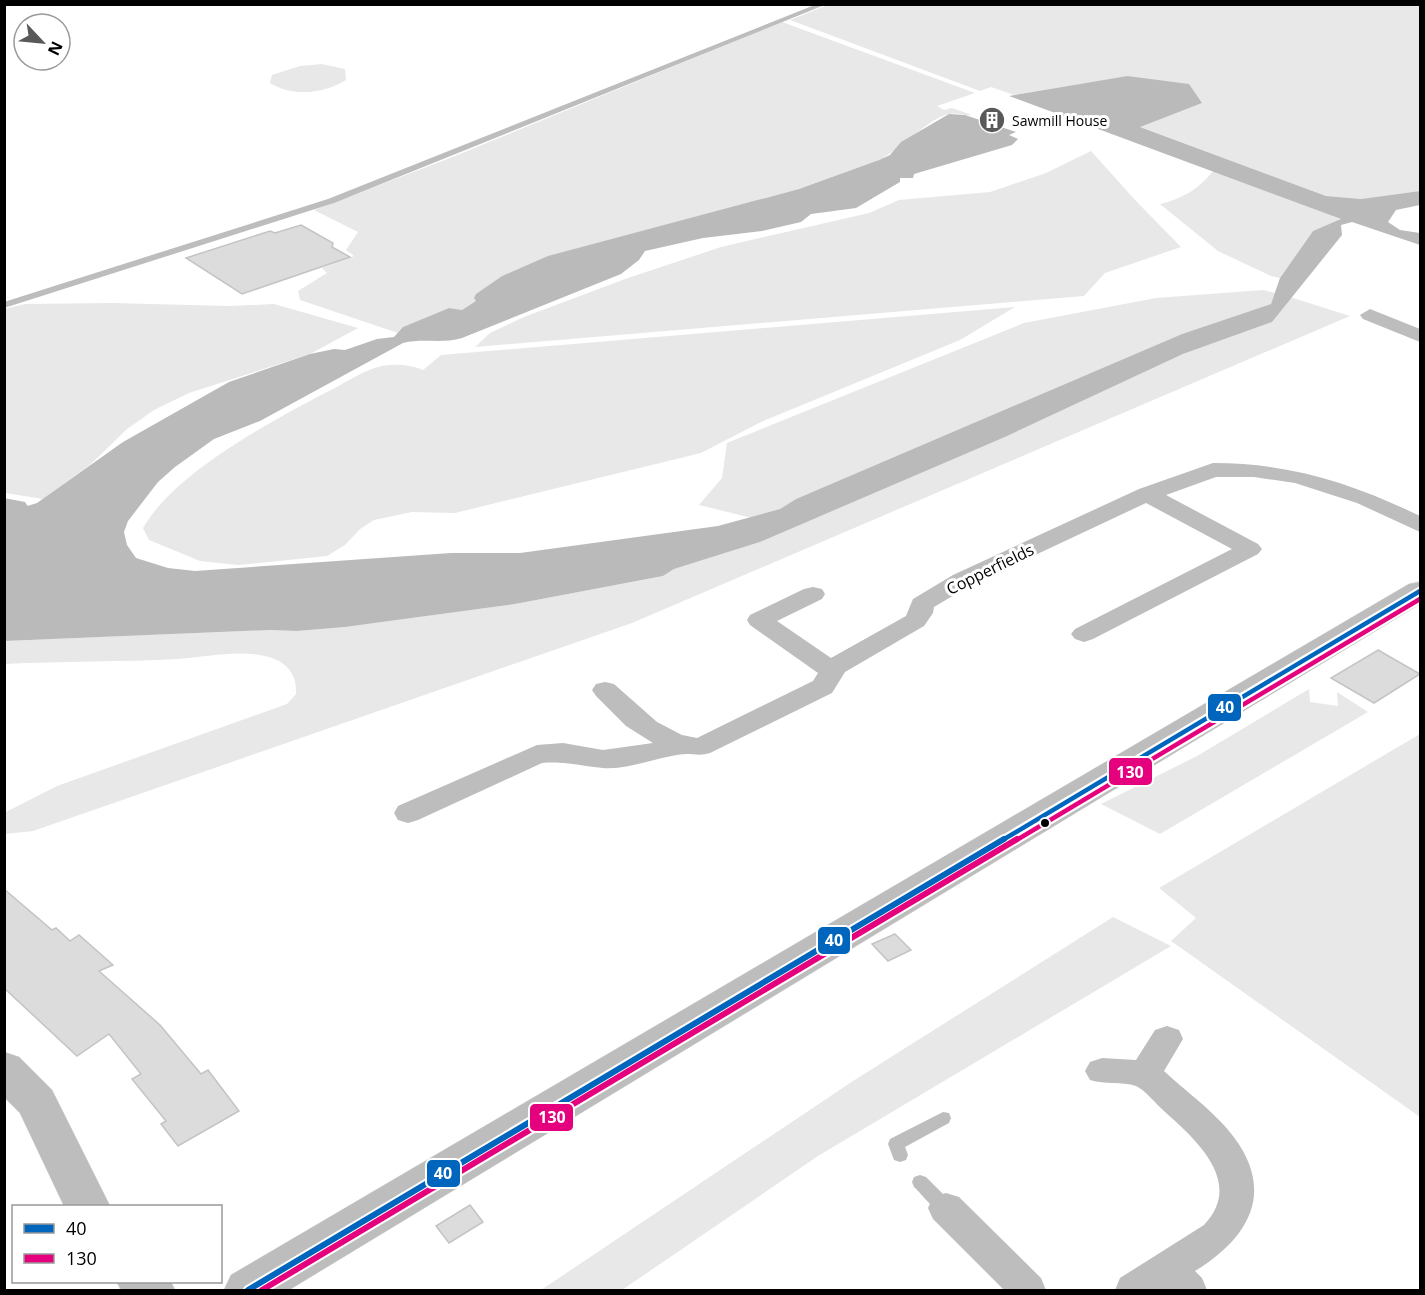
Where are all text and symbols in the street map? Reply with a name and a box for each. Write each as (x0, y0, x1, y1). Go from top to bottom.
north arrow (12, 12, 72, 72)
text: N (43, 38, 68, 59)
building icon: Sawmill House (977, 105, 1007, 135)
place label: Sawmill House (1012, 111, 1108, 130)
street label: Copperfields (943, 538, 1037, 600)
line badge: 40 (1207, 693, 1242, 722)
text: 40 (1216, 696, 1234, 718)
line badge: 130 (1108, 757, 1153, 786)
text: 130 (1116, 761, 1144, 783)
unlabelled marker (1039, 817, 1051, 829)
line badge: 40 (817, 926, 851, 955)
text: 40 (825, 929, 843, 951)
line badge: 130 (529, 1103, 574, 1132)
text: 130 (538, 1106, 566, 1128)
line badge: 40 (426, 1159, 461, 1188)
text: 40 (434, 1162, 452, 1184)
legend (12, 1205, 222, 1283)
text: 40 (66, 1216, 87, 1240)
text: 130 (66, 1246, 97, 1270)

